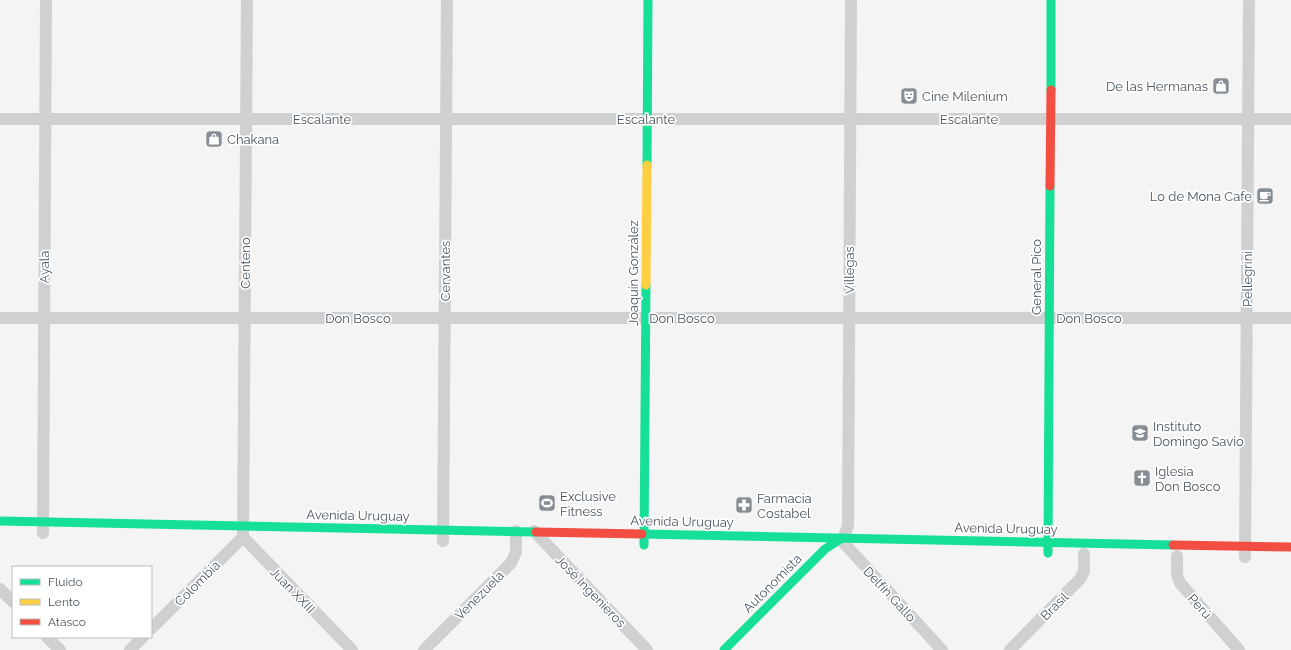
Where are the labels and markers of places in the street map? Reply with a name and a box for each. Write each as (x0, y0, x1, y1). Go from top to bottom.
shop icon: De las Hermanas (1211, 76, 1231, 96)
place label: De las Hermanas (1106, 79, 1208, 94)
theatre icon: Cine Milenium (899, 86, 919, 106)
place label: Cine Milenium (922, 89, 1008, 104)
shop icon: Chakana (204, 129, 224, 149)
place label: Chakana (227, 132, 279, 147)
cafe icon: Lo de Mona Cafe (1255, 186, 1275, 206)
place label: Lo de Mona Cafe (1150, 189, 1252, 204)
place label: Instituto Domingo Savio (1153, 419, 1244, 449)
school or university icon: Instituto Domingo Savio (1130, 423, 1150, 443)
place label: Iglesia Don Bosco (1155, 464, 1221, 494)
church icon: Iglesia Don Bosco (1132, 468, 1152, 488)
place label: Exclusive Fitness (560, 489, 616, 519)
place label: Farmacia Costabel (757, 491, 812, 521)
sports icon: Exclusive Fitness (537, 493, 557, 513)
pharmacy icon: Farmacia Costabel (734, 495, 754, 515)

